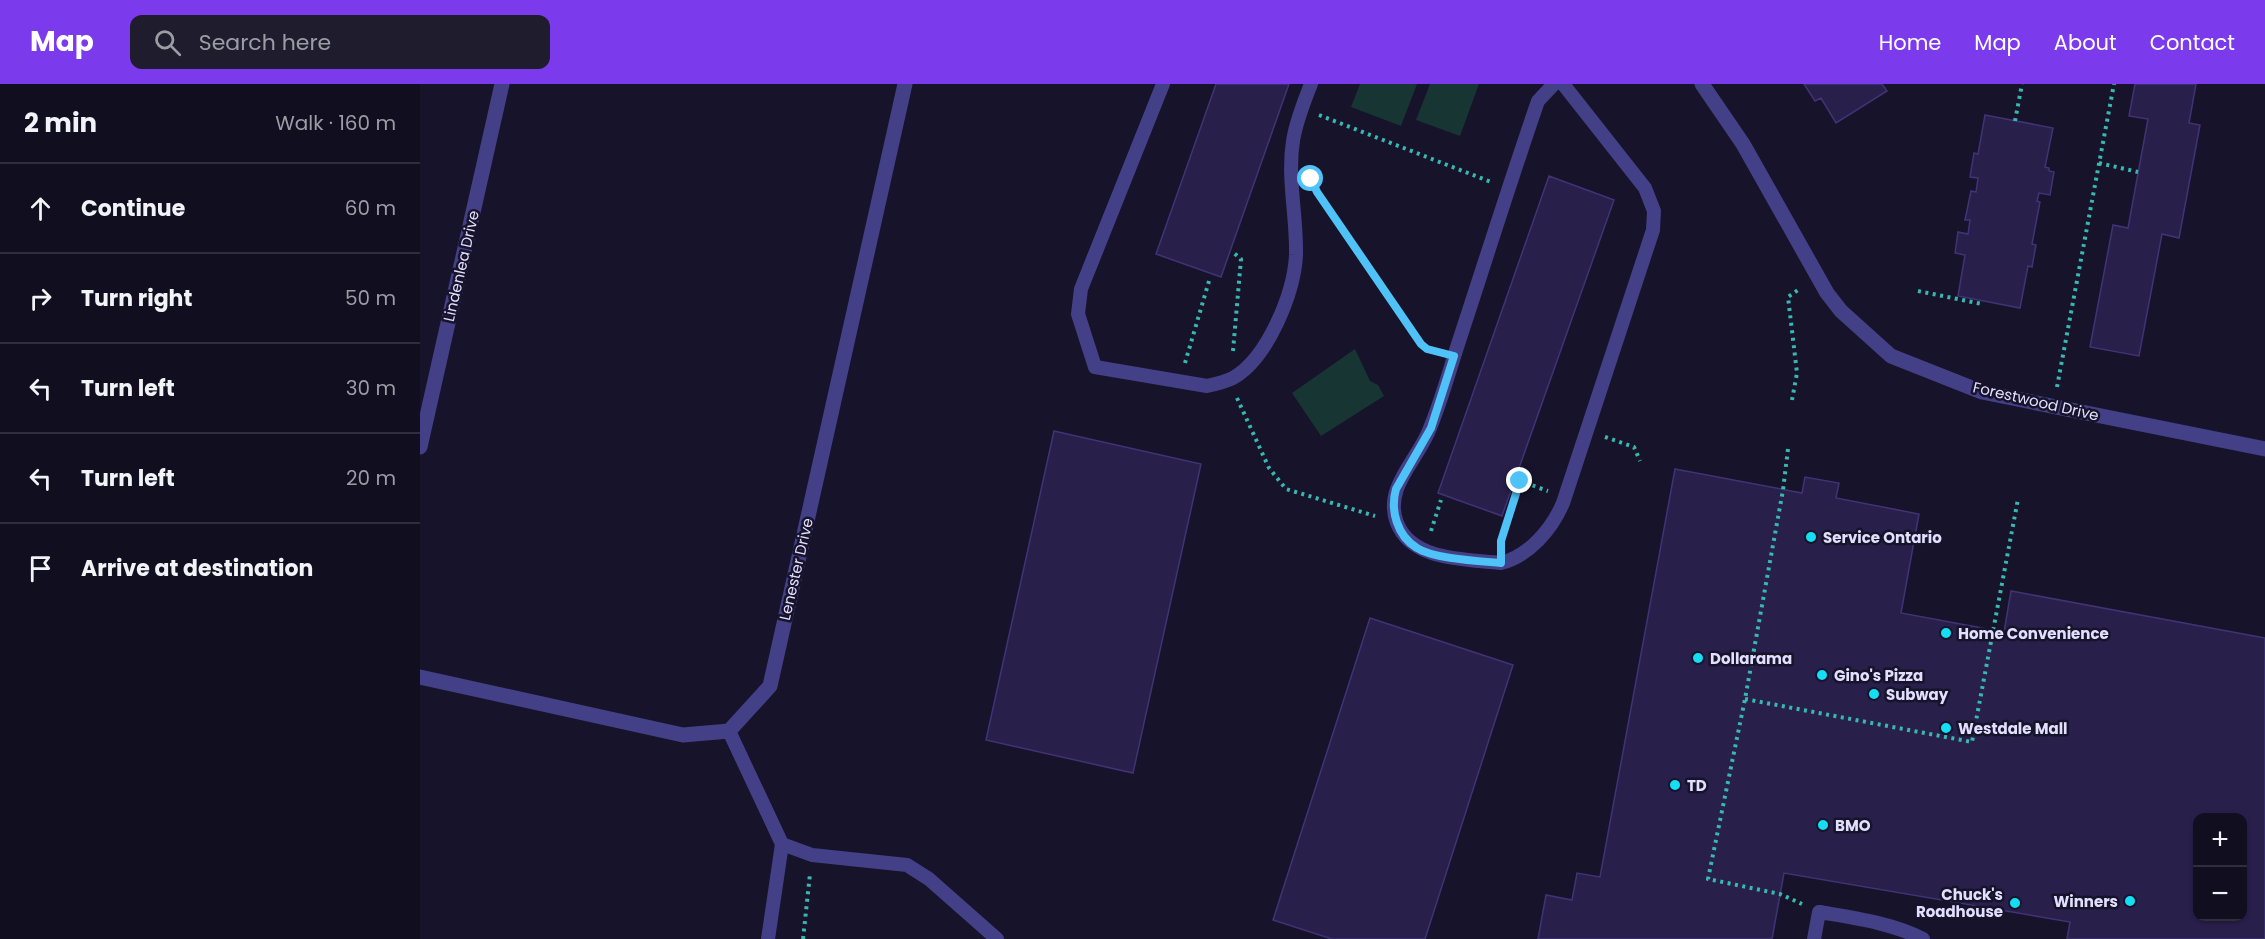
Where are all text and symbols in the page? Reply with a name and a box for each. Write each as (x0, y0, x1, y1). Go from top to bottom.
search box (130, 15, 550, 69)
text: Map (30, 22, 94, 61)
icon: search (151, 26, 184, 59)
text: Search here (199, 27, 331, 58)
text: Home (1879, 28, 1941, 57)
text: Map (1974, 28, 2021, 57)
text: About (2054, 28, 2117, 57)
text: Contact (2150, 28, 2235, 57)
text: 2 min (24, 105, 97, 141)
text: Walk · 160 m (275, 109, 396, 137)
route start (1297, 165, 1323, 191)
icon: ahead (24, 192, 57, 225)
text: Continue (81, 193, 185, 224)
text: 60 m (345, 194, 396, 222)
street label: Lindenlea Drive (438, 208, 484, 324)
icon: right (24, 282, 57, 315)
text: Turn right (81, 283, 192, 314)
text: 50 m (345, 284, 396, 312)
icon: left (24, 372, 57, 405)
text: Turn left (81, 373, 175, 404)
text: 30 m (346, 374, 396, 402)
street label: Forestwood Drive (1971, 376, 2101, 426)
icon: left (24, 462, 57, 495)
text: Turn left (81, 463, 175, 494)
text: 20 m (346, 464, 396, 492)
route end (1506, 467, 1532, 493)
street label: Lenester Drive (774, 516, 818, 622)
place label: Service Ontario (1823, 527, 1942, 548)
marker: Service Ontario (1804, 530, 1818, 544)
icon: arrive (24, 552, 57, 585)
text: Arrive at destination (81, 553, 313, 584)
place label: Home Convenience (1958, 623, 2109, 644)
marker: Home Convenience (1939, 626, 1953, 640)
place label: Dollarama (1710, 648, 1792, 669)
marker: Dollarama (1691, 651, 1705, 665)
place label: Gino's Pizza (1834, 665, 1923, 686)
marker: Gino's Pizza (1815, 668, 1829, 682)
place label: Subway (1886, 684, 1949, 705)
marker: Subway (1867, 687, 1881, 701)
place label: Westdale Mall (1958, 718, 2068, 739)
marker: Westdale Mall (1939, 721, 1953, 735)
place label: TD (1687, 775, 1707, 796)
marker: TD (1668, 778, 1682, 792)
map controls (2193, 813, 2247, 921)
button: + (2193, 813, 2247, 867)
place label: BMO (1835, 815, 1871, 836)
marker: BMO (1816, 818, 1830, 832)
button: − (2193, 867, 2247, 921)
place label: Chuck's Roadhouse (1916, 884, 2003, 922)
place label: Winners (2054, 891, 2118, 912)
marker: Winners (2123, 894, 2137, 908)
marker: Chuck's Roadhouse (2008, 896, 2022, 910)

